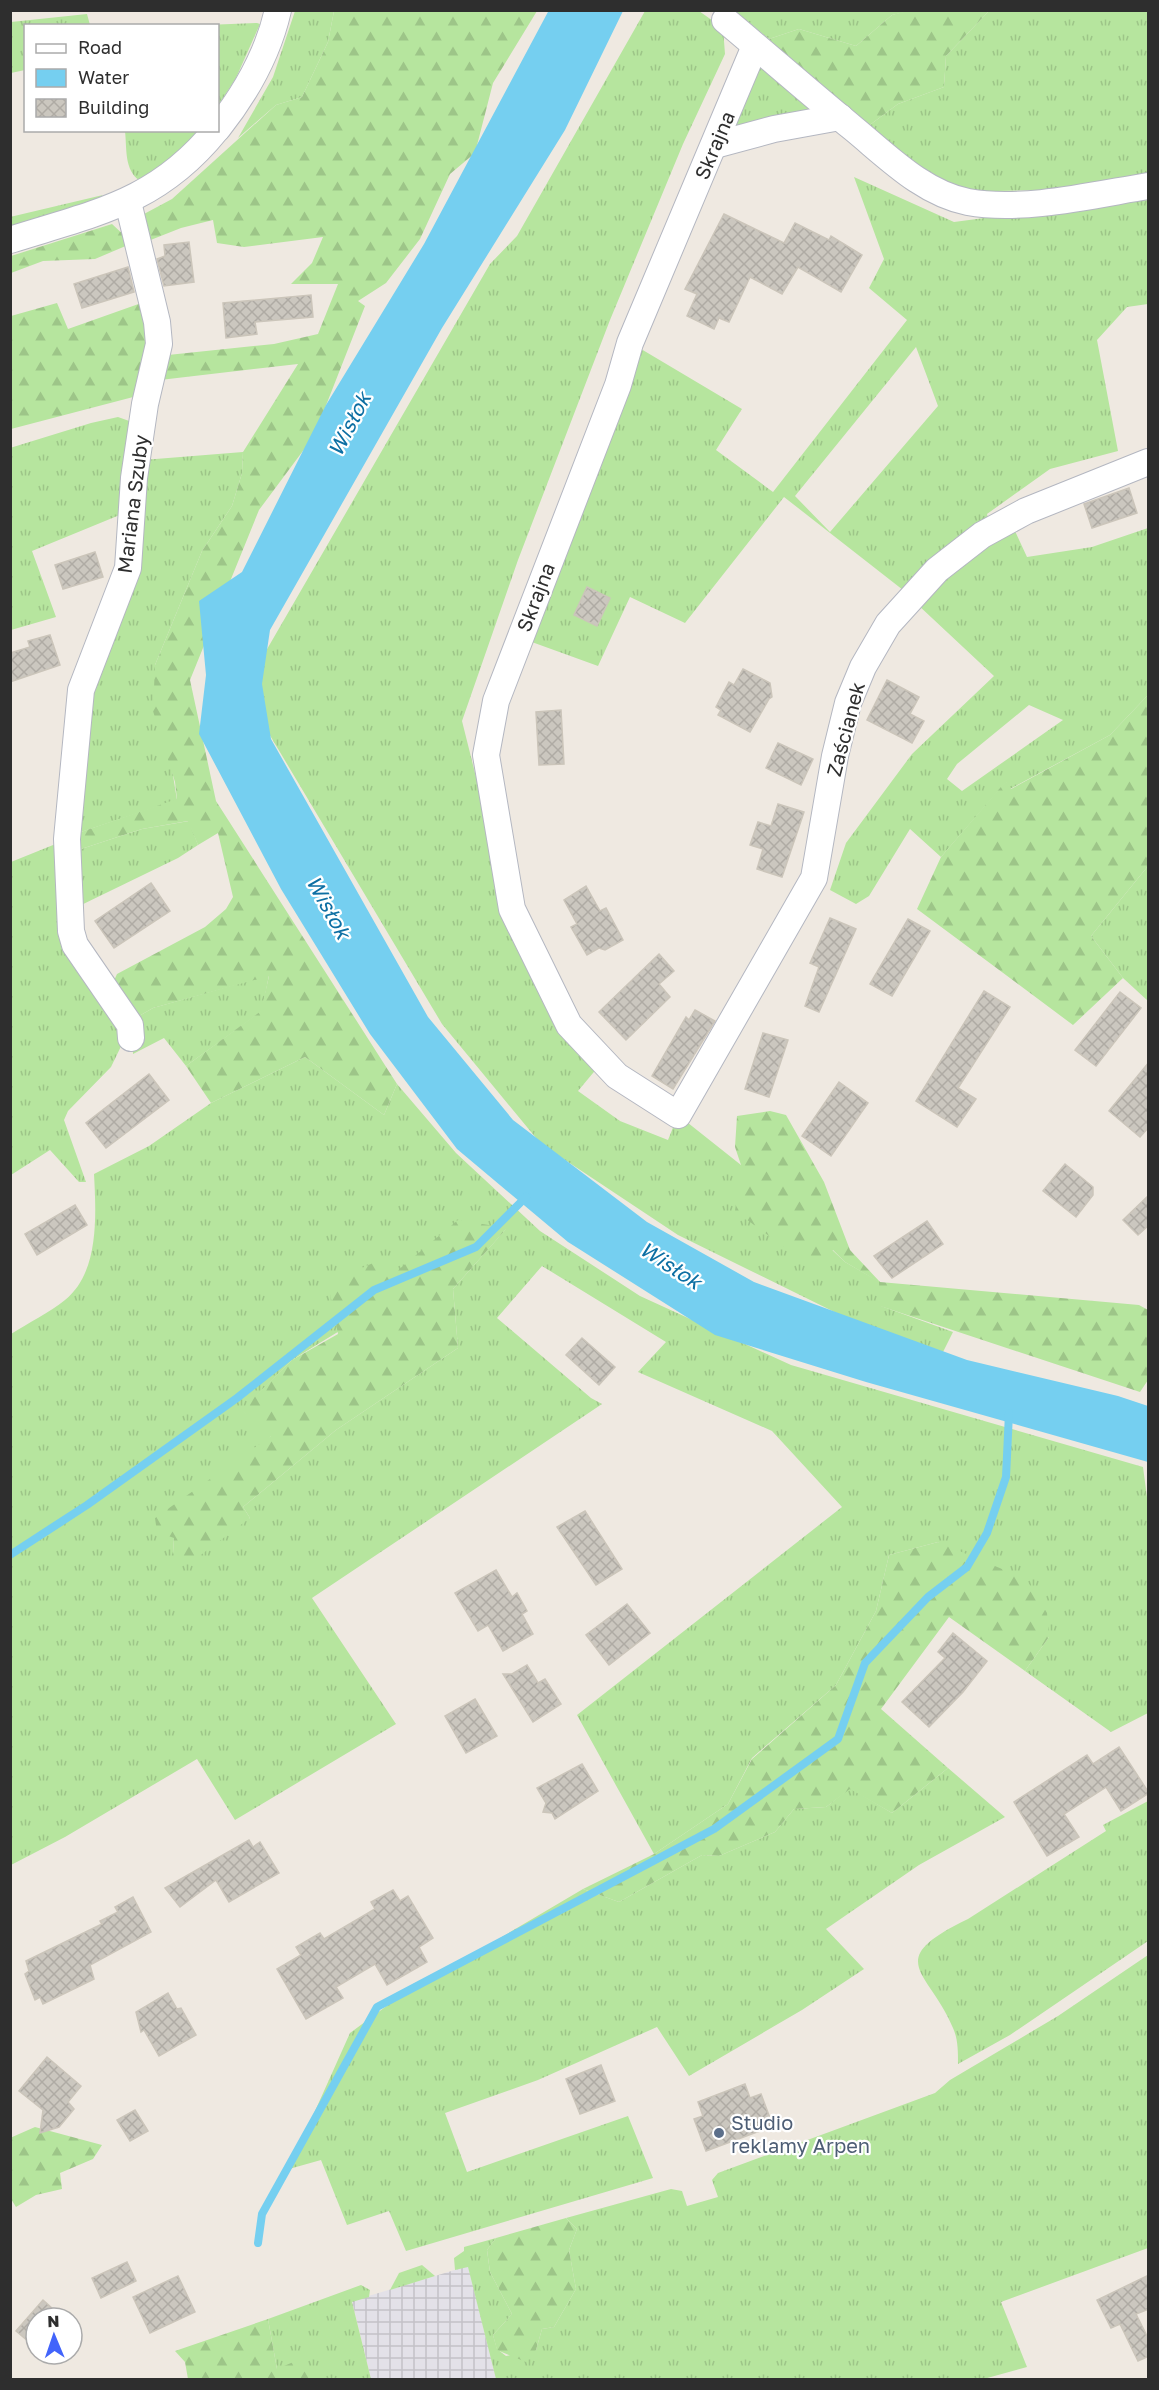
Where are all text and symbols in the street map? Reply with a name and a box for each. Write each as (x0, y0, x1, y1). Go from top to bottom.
legend (24, 24, 219, 132)
text: Road (78, 36, 122, 58)
text: Water (78, 66, 129, 88)
text: Building (78, 96, 149, 118)
street label: Skrajna (689, 107, 739, 183)
water label: Wisłok (322, 386, 377, 460)
street label: Mariana Szuby (112, 433, 152, 575)
street label: Skrajna (511, 559, 559, 635)
street label: Zaścianek (821, 679, 869, 779)
water label: Wisłok (301, 871, 358, 945)
water label: Wisłok (635, 1235, 709, 1296)
place label: Studio reklamy Arpen (731, 2110, 870, 2157)
marker: Studio reklamy Arpen (712, 2126, 726, 2140)
north arrow (24, 2306, 84, 2366)
text: N (47, 2311, 60, 2331)

